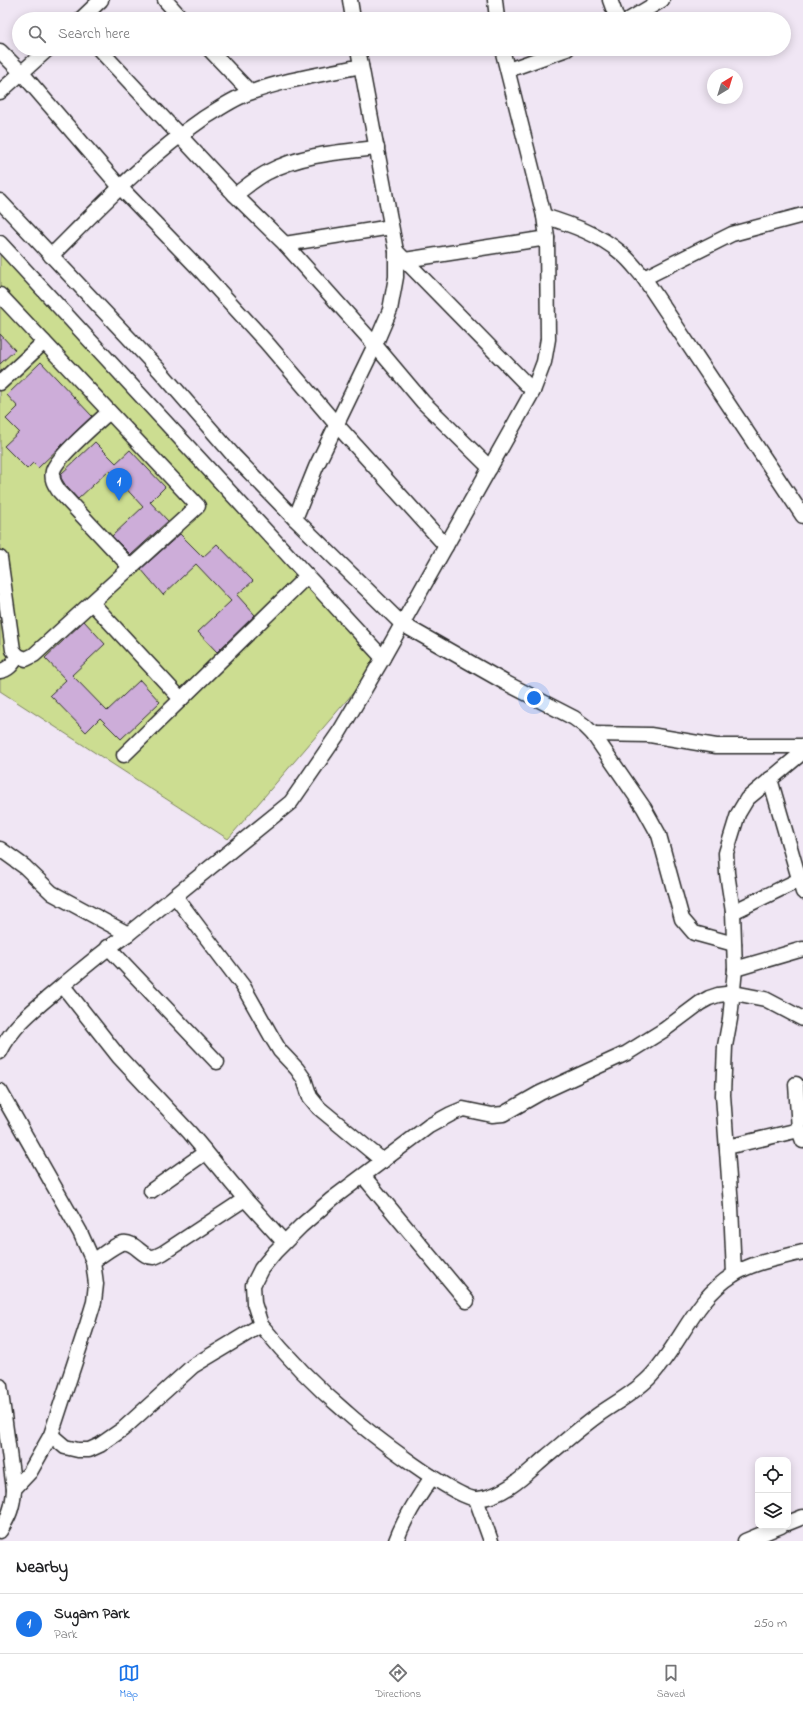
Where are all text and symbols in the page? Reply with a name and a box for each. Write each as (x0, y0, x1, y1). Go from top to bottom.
search box (12, 12, 791, 56)
icon: search (26, 23, 48, 45)
text: Search here (58, 23, 130, 45)
north arrow (707, 68, 743, 104)
pin: 1 (106, 468, 132, 501)
your location (524, 688, 544, 708)
map controls (755, 1457, 791, 1529)
button: locate (755, 1457, 791, 1493)
button: layers (755, 1493, 791, 1529)
text: Nearby (16, 1555, 68, 1580)
text: Sugam Park (54, 1603, 130, 1625)
text: 1 (27, 1614, 31, 1633)
text: 250 m (754, 1614, 787, 1633)
text: Park (54, 1625, 78, 1644)
tab: Map (118, 1662, 140, 1702)
tab: Directions (375, 1662, 421, 1702)
tab: Saved (657, 1662, 685, 1702)

